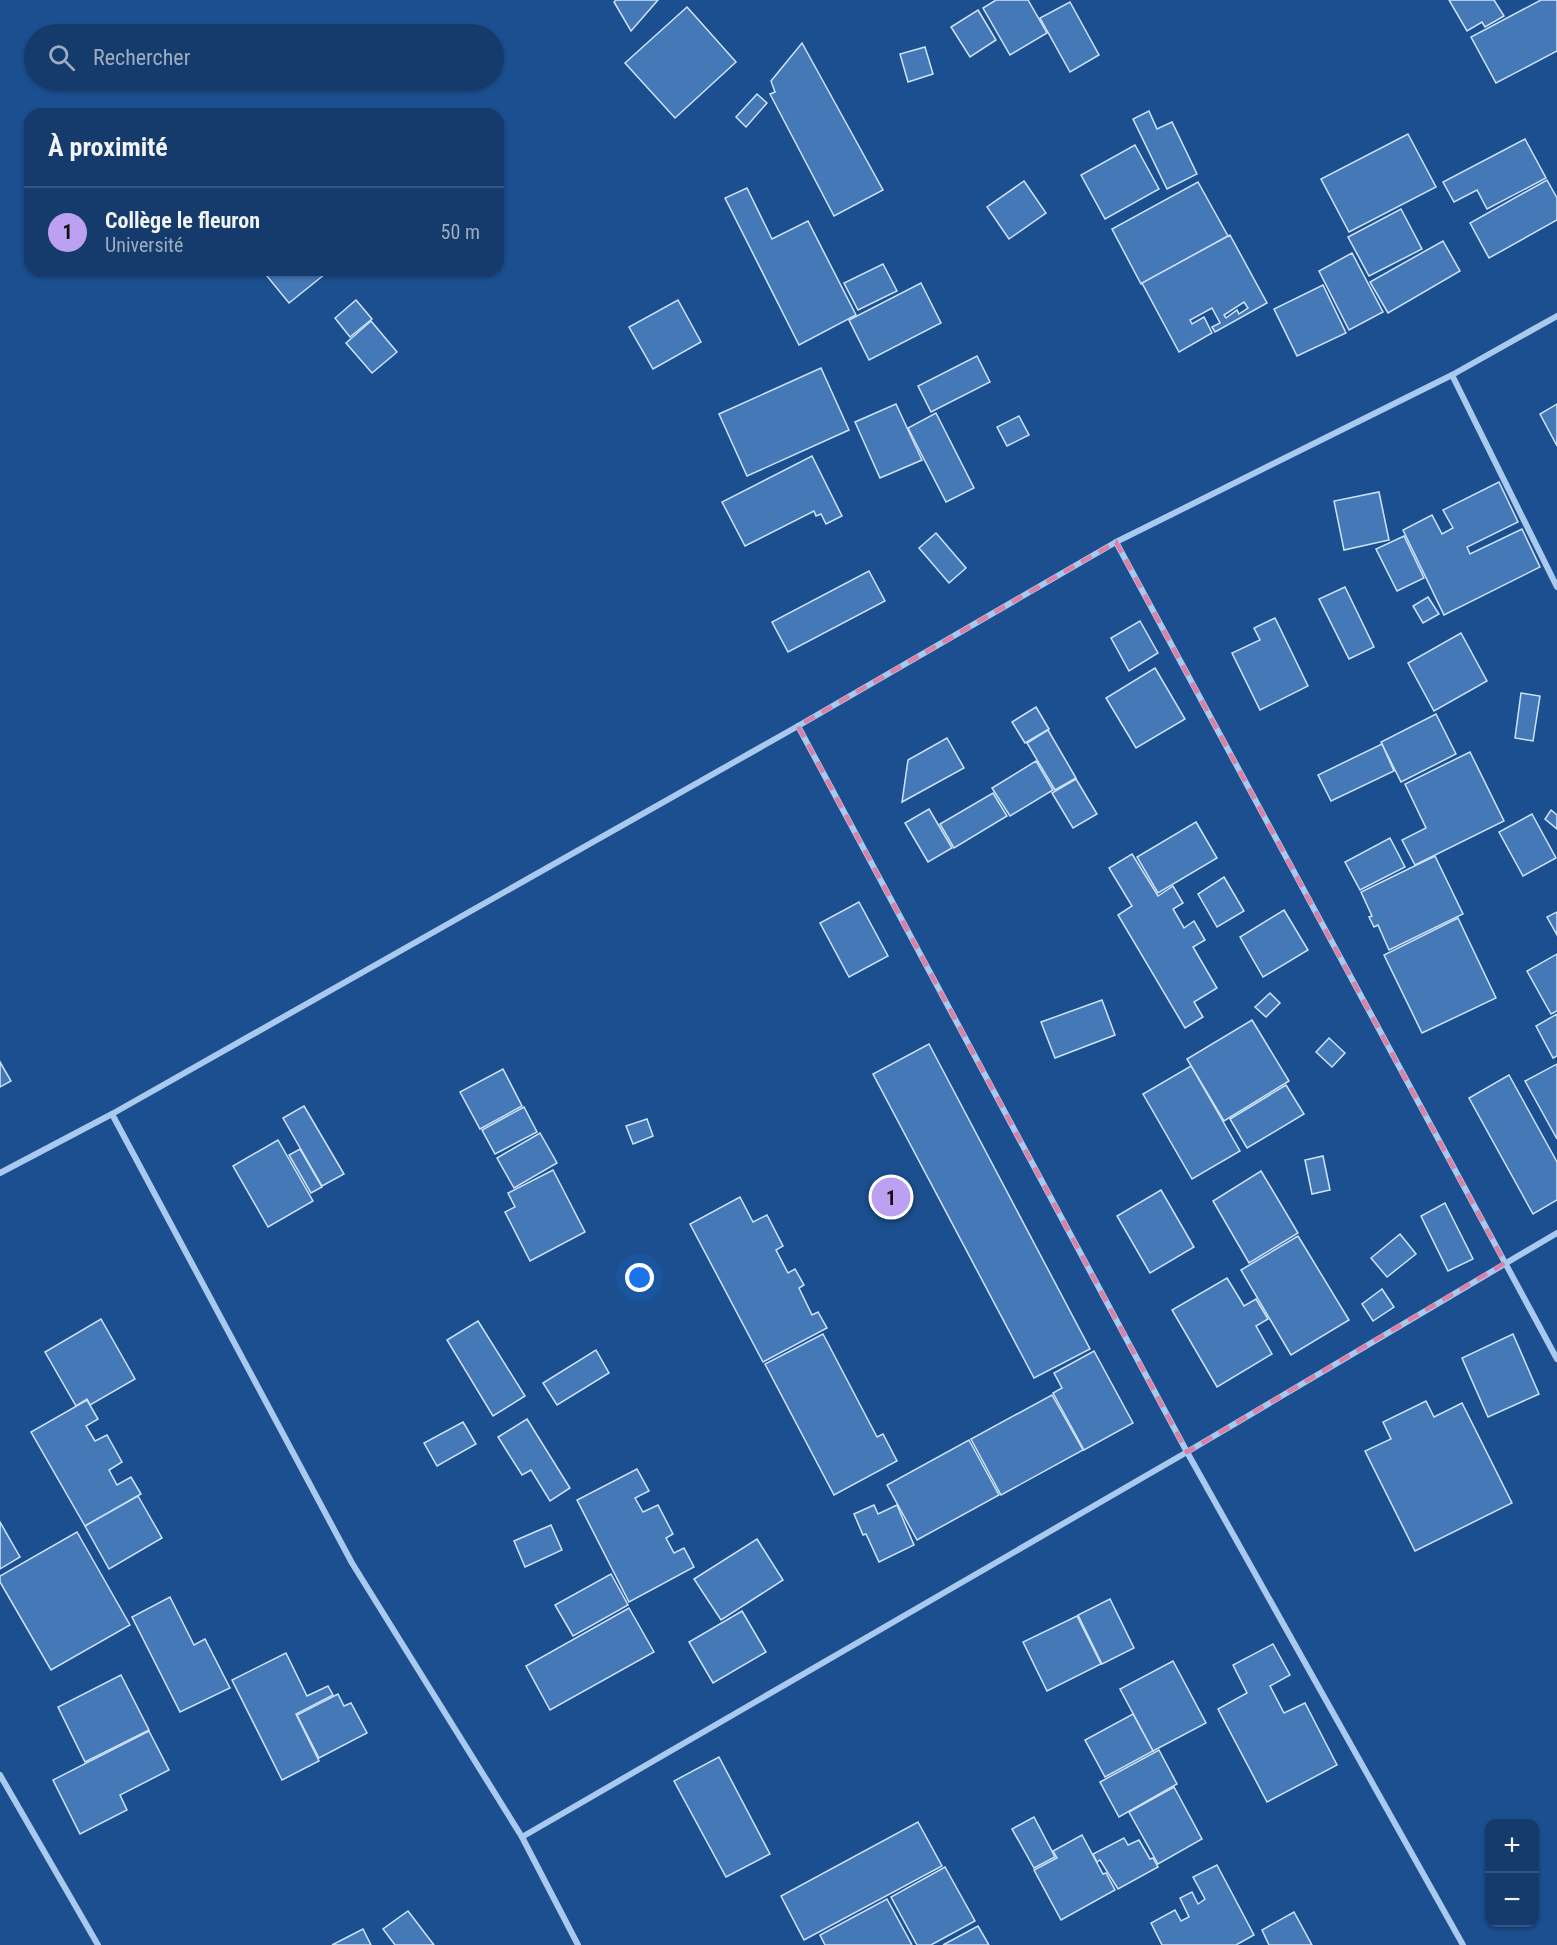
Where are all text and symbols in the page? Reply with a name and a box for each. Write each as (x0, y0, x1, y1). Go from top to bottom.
search box (24, 24, 504, 90)
icon: search (45, 41, 78, 74)
text: Rechercher (93, 45, 190, 70)
text: À proximité (48, 132, 168, 162)
text: Collège le fleuron (105, 208, 260, 233)
text: 1 (62, 220, 73, 244)
text: 50 m (441, 220, 480, 244)
text: Université (105, 233, 183, 257)
pin: 1 (872, 1174, 910, 1220)
your location (625, 1263, 654, 1292)
map controls (1485, 1819, 1539, 1927)
button: + (1485, 1819, 1539, 1873)
button: − (1485, 1873, 1539, 1927)

